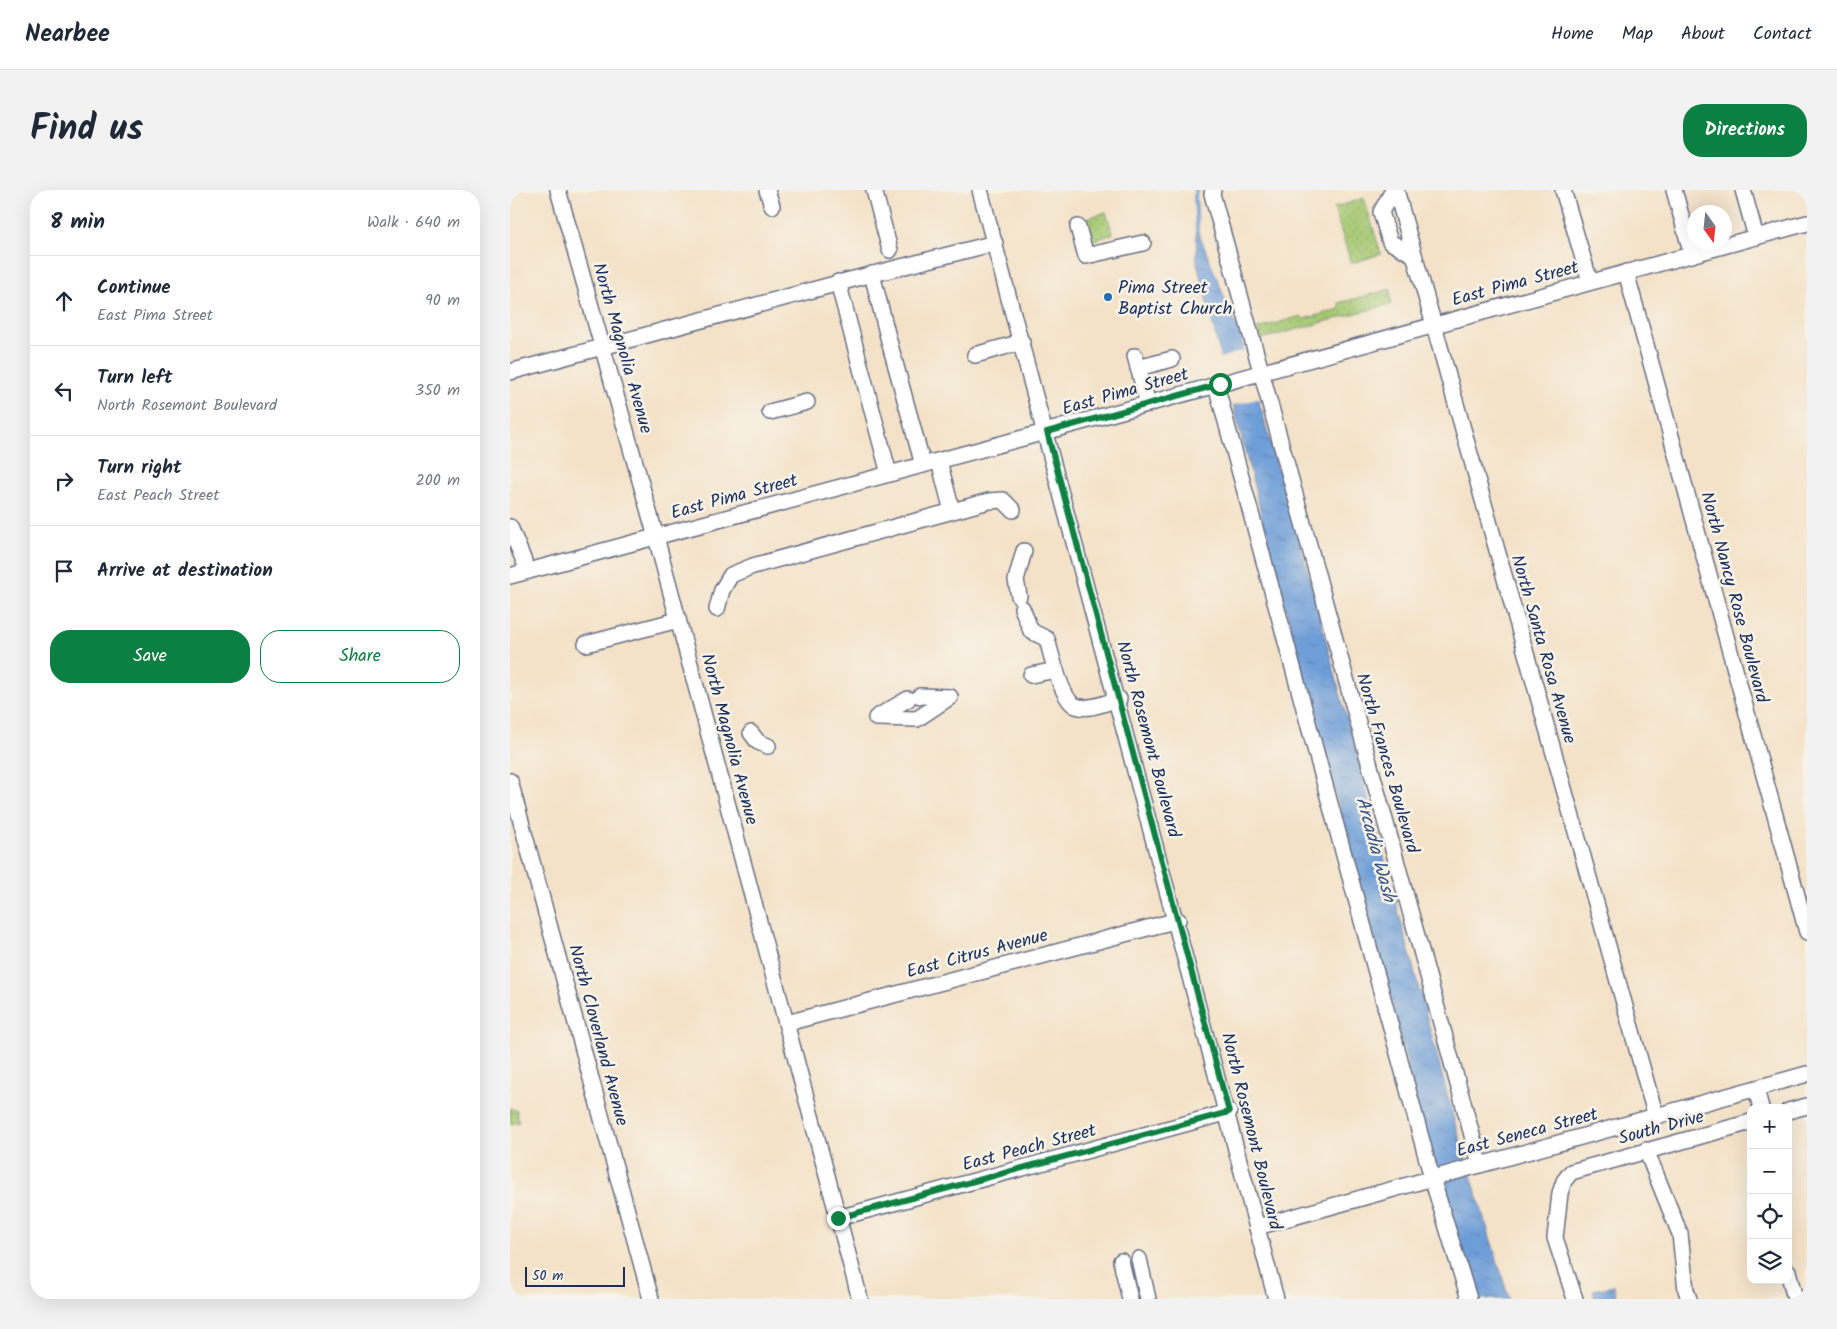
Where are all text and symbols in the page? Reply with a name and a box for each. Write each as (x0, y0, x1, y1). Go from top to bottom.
text: Nearbee (25, 15, 110, 54)
text: Home (1551, 20, 1594, 49)
text: Map (1622, 20, 1653, 49)
text: About (1681, 20, 1725, 49)
text: Contact (1753, 20, 1812, 49)
text: Find us (30, 102, 143, 158)
button: Directions (1683, 104, 1807, 157)
north arrow (1687, 205, 1732, 250)
text: 8 min (50, 206, 105, 239)
text: Walk · 640 m (367, 210, 460, 235)
street label: East Pima Street (1449, 253, 1583, 315)
street label: North Magnolia Avenue (583, 260, 660, 437)
text: Continue (97, 273, 170, 303)
place label: Pima Street Baptist Church (1118, 274, 1232, 324)
icon: ahead (50, 287, 78, 315)
text: 90 m (425, 288, 460, 313)
marker: Pima Street Baptist Church (1102, 291, 1114, 303)
text: East Pima Street (97, 303, 213, 328)
street label: East Pima Street (1059, 360, 1193, 424)
text: Turn left (97, 363, 172, 393)
route start (1209, 373, 1232, 396)
icon: left (50, 377, 78, 405)
text: 350 m (415, 378, 460, 403)
text: North Rosemont Boulevard (97, 393, 277, 418)
text: Turn right (97, 453, 182, 483)
street label: East Pima Street (668, 466, 802, 528)
icon: right (50, 467, 78, 495)
text: 200 m (416, 468, 460, 493)
text: East Peach Street (97, 483, 219, 508)
street label: North Nancy Rose Boulevard (1691, 489, 1776, 707)
street label: North Santa Rosa Avenue (1502, 552, 1583, 747)
text: Arrive at destination (97, 556, 273, 586)
icon: arrive (50, 557, 78, 585)
button: Save (50, 630, 250, 683)
button: Share (260, 630, 460, 683)
street label: North Rosemont Boulevard (1107, 638, 1188, 842)
street label: North Magnolia Avenue (692, 650, 765, 828)
street label: North Frances Boulevard (1347, 670, 1426, 858)
water label: Arcadia Wash (1347, 794, 1404, 907)
street label: East Citrus Avenue (903, 922, 1051, 987)
street label: North Cloverland Avenue (559, 941, 636, 1129)
street label: North Rosemont Boulevard (1212, 1030, 1289, 1234)
street label: East Seneca Street (1453, 1100, 1602, 1166)
street label: South Drive (1615, 1103, 1708, 1154)
map controls (1747, 1104, 1792, 1284)
button: + (1747, 1104, 1792, 1149)
street label: East Peach Street (959, 1116, 1101, 1180)
button: − (1747, 1149, 1792, 1194)
button: locate (1747, 1194, 1792, 1239)
route end (827, 1207, 850, 1230)
button: layers (1747, 1239, 1792, 1284)
scale bar (525, 1264, 625, 1287)
text: 50 m (532, 1265, 563, 1287)

